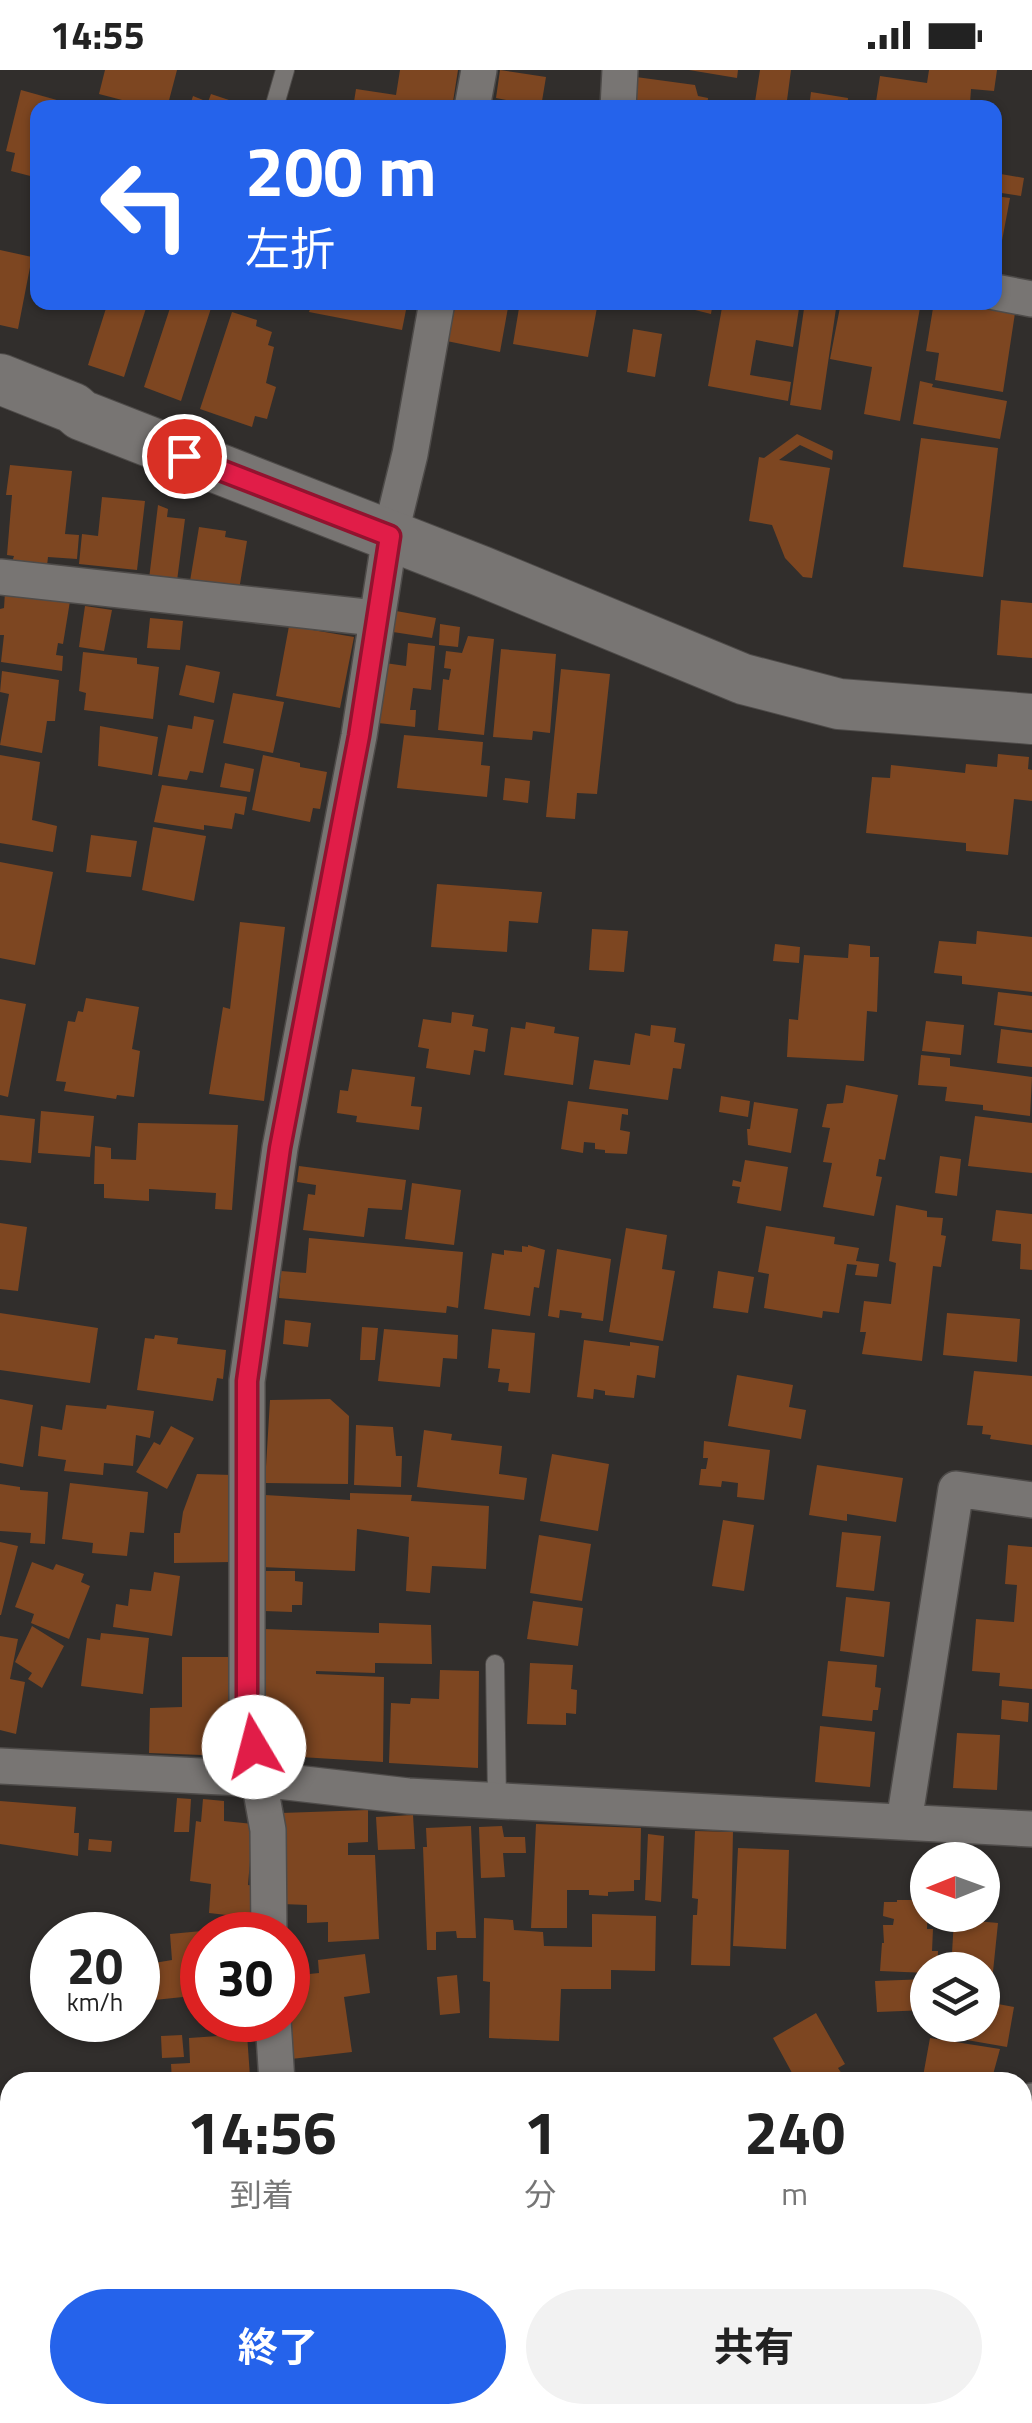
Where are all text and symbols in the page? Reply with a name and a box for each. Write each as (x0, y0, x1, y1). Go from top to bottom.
text: 14:55 (50, 6, 145, 64)
text: 200 m (245, 117, 437, 223)
icon: left (80, 140, 210, 270)
text: 左折 (245, 214, 335, 282)
pin (142, 414, 227, 499)
icon: arrive (157, 429, 212, 484)
position arrow (202, 1695, 306, 1799)
north arrow (910, 1842, 1000, 1932)
map controls (910, 1842, 1000, 2042)
speed limit sign: 30 (180, 1912, 310, 2042)
text: 20 (67, 1927, 123, 2003)
button: layers (910, 1952, 1000, 2042)
text: km/h (67, 1983, 123, 2021)
text: 14:56 (187, 2086, 337, 2177)
text: 1 (524, 2086, 557, 2177)
text: 240 (744, 2086, 845, 2177)
text: m (781, 2169, 808, 2217)
text: 到着 (230, 2170, 294, 2218)
text: 分 (524, 2170, 556, 2218)
button: 終了 (50, 2289, 506, 2404)
button: 共有 (526, 2289, 982, 2404)

